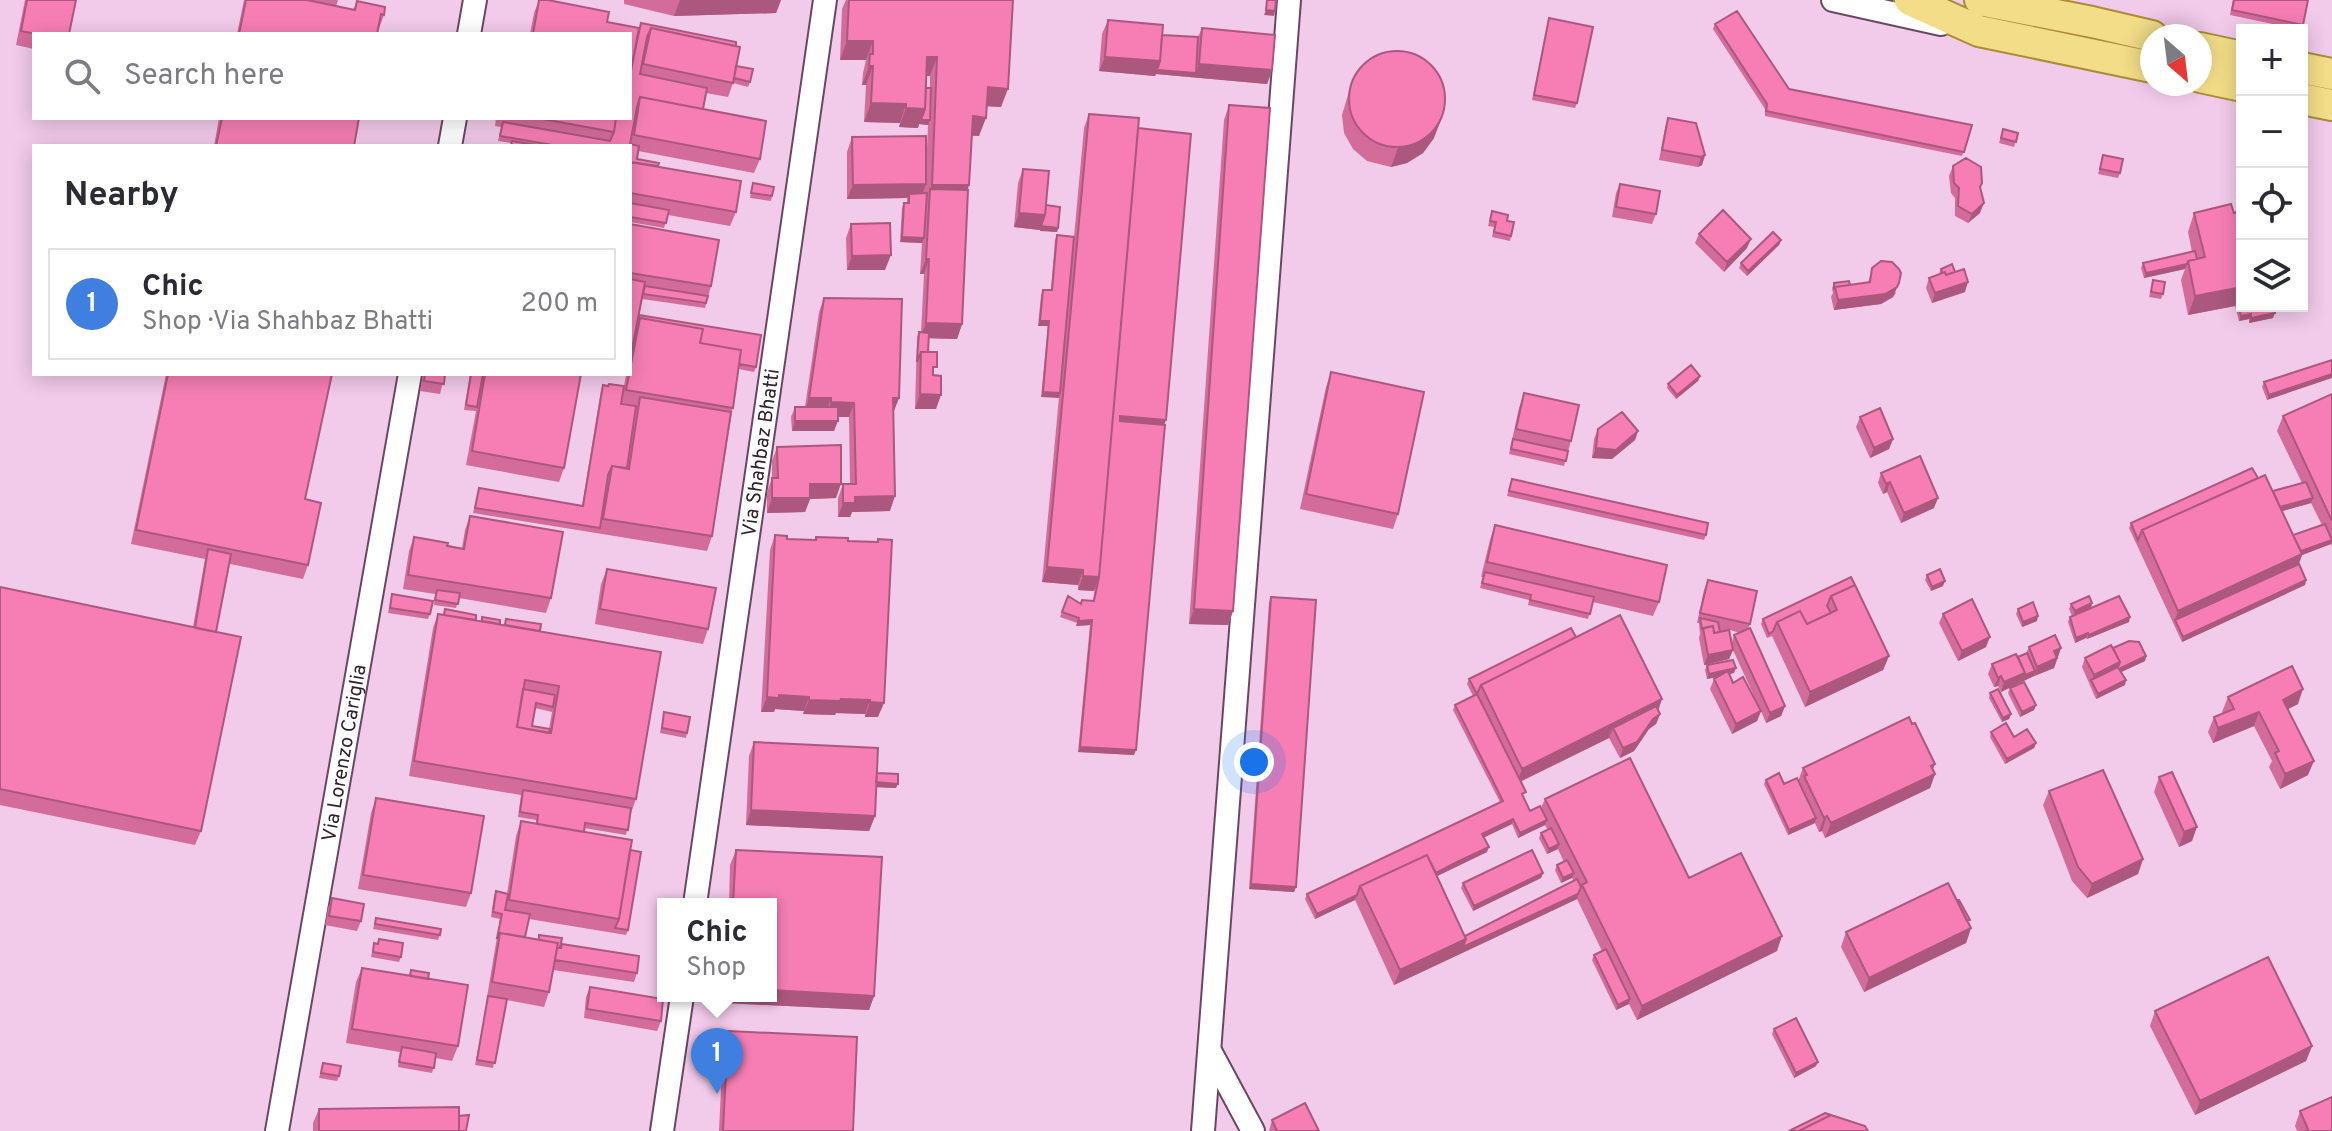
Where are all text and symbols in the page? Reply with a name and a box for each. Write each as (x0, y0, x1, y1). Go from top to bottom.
north arrow (2140, 24, 2212, 96)
map controls (2236, 24, 2308, 312)
button: + (2236, 24, 2308, 96)
search box (32, 32, 632, 120)
icon: search (60, 54, 104, 98)
text: Search here (124, 58, 284, 95)
button: − (2236, 96, 2308, 168)
button: locate (2236, 168, 2308, 240)
text: Nearby (64, 175, 179, 218)
button: layers (2236, 240, 2308, 312)
text: Chic (142, 269, 204, 306)
text: 1 (87, 288, 97, 321)
text: 200 m (521, 288, 598, 321)
text: Shop · Via Shahbaz Bhatti (142, 306, 433, 339)
street label: Via Shahbaz Bhatti (737, 367, 787, 539)
street label: Via Lorenzo Cariglia (317, 662, 374, 844)
your location (1234, 742, 1274, 782)
popup (657, 898, 777, 1002)
text: Chic (686, 915, 748, 952)
text: Shop (686, 952, 746, 985)
pin: 1 (691, 1028, 743, 1094)

